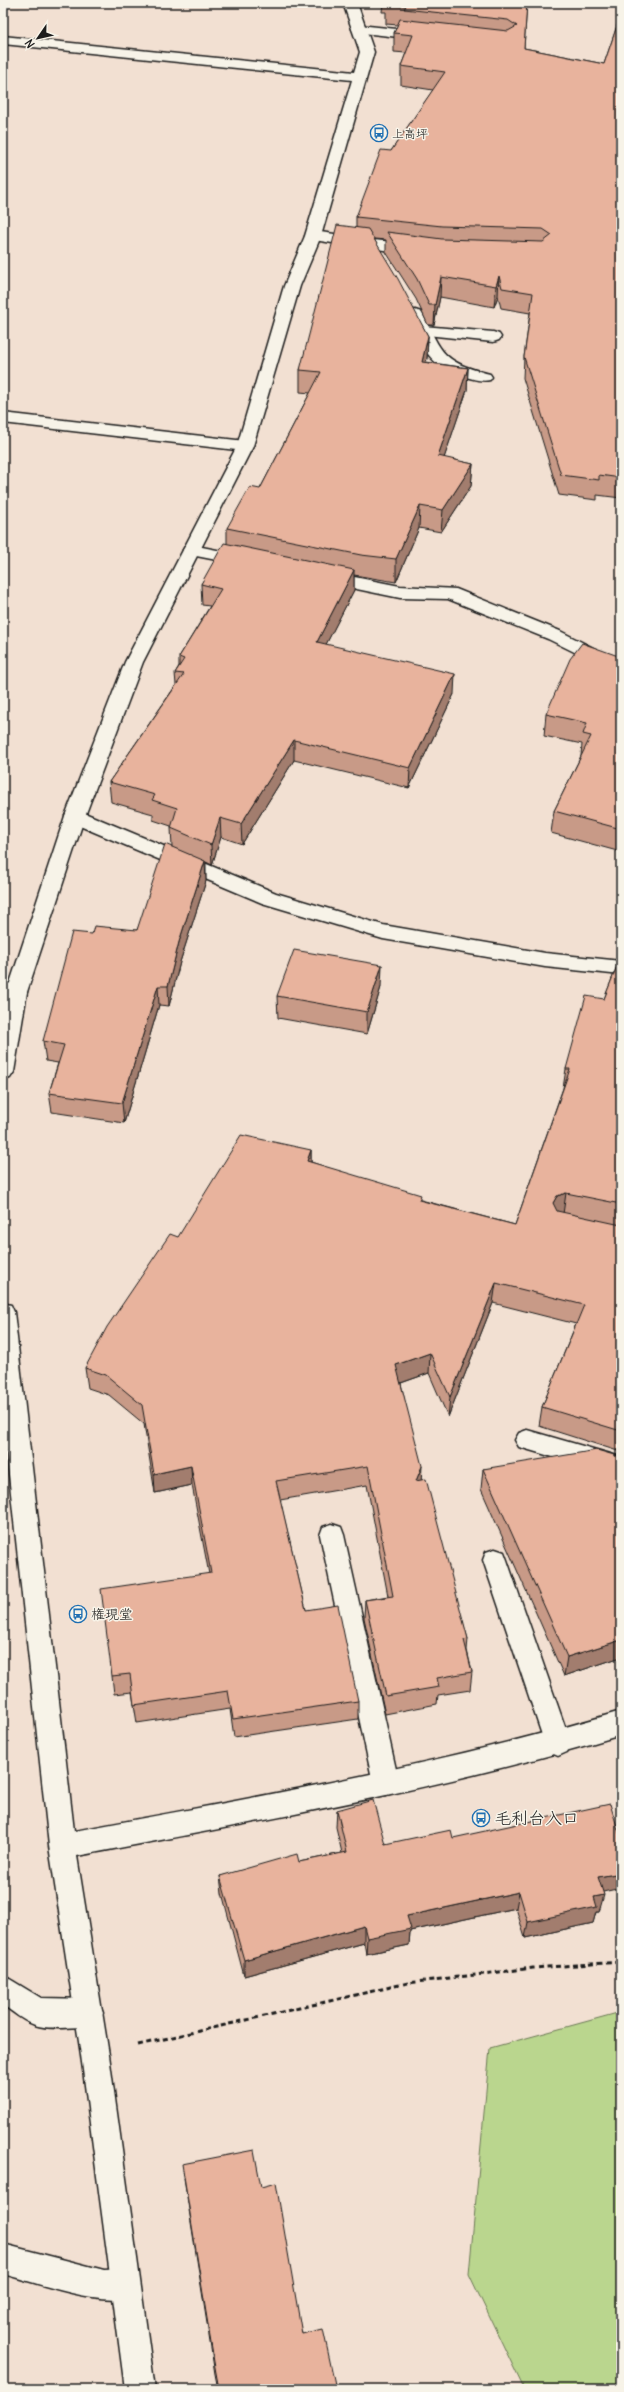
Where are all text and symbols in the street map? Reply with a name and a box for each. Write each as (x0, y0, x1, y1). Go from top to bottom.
north arrow (18, 18, 58, 58)
text: N (22, 37, 38, 51)
bus stop icon: 上高坪 (369, 123, 389, 143)
place label: 上高坪 (392, 126, 428, 141)
bus stop icon: 権現堂 (68, 1604, 88, 1624)
place label: 権現堂 (91, 1605, 133, 1623)
place label: 毛利台入口 (494, 1807, 579, 1829)
bus stop icon: 毛利台入口 (471, 1808, 491, 1828)

